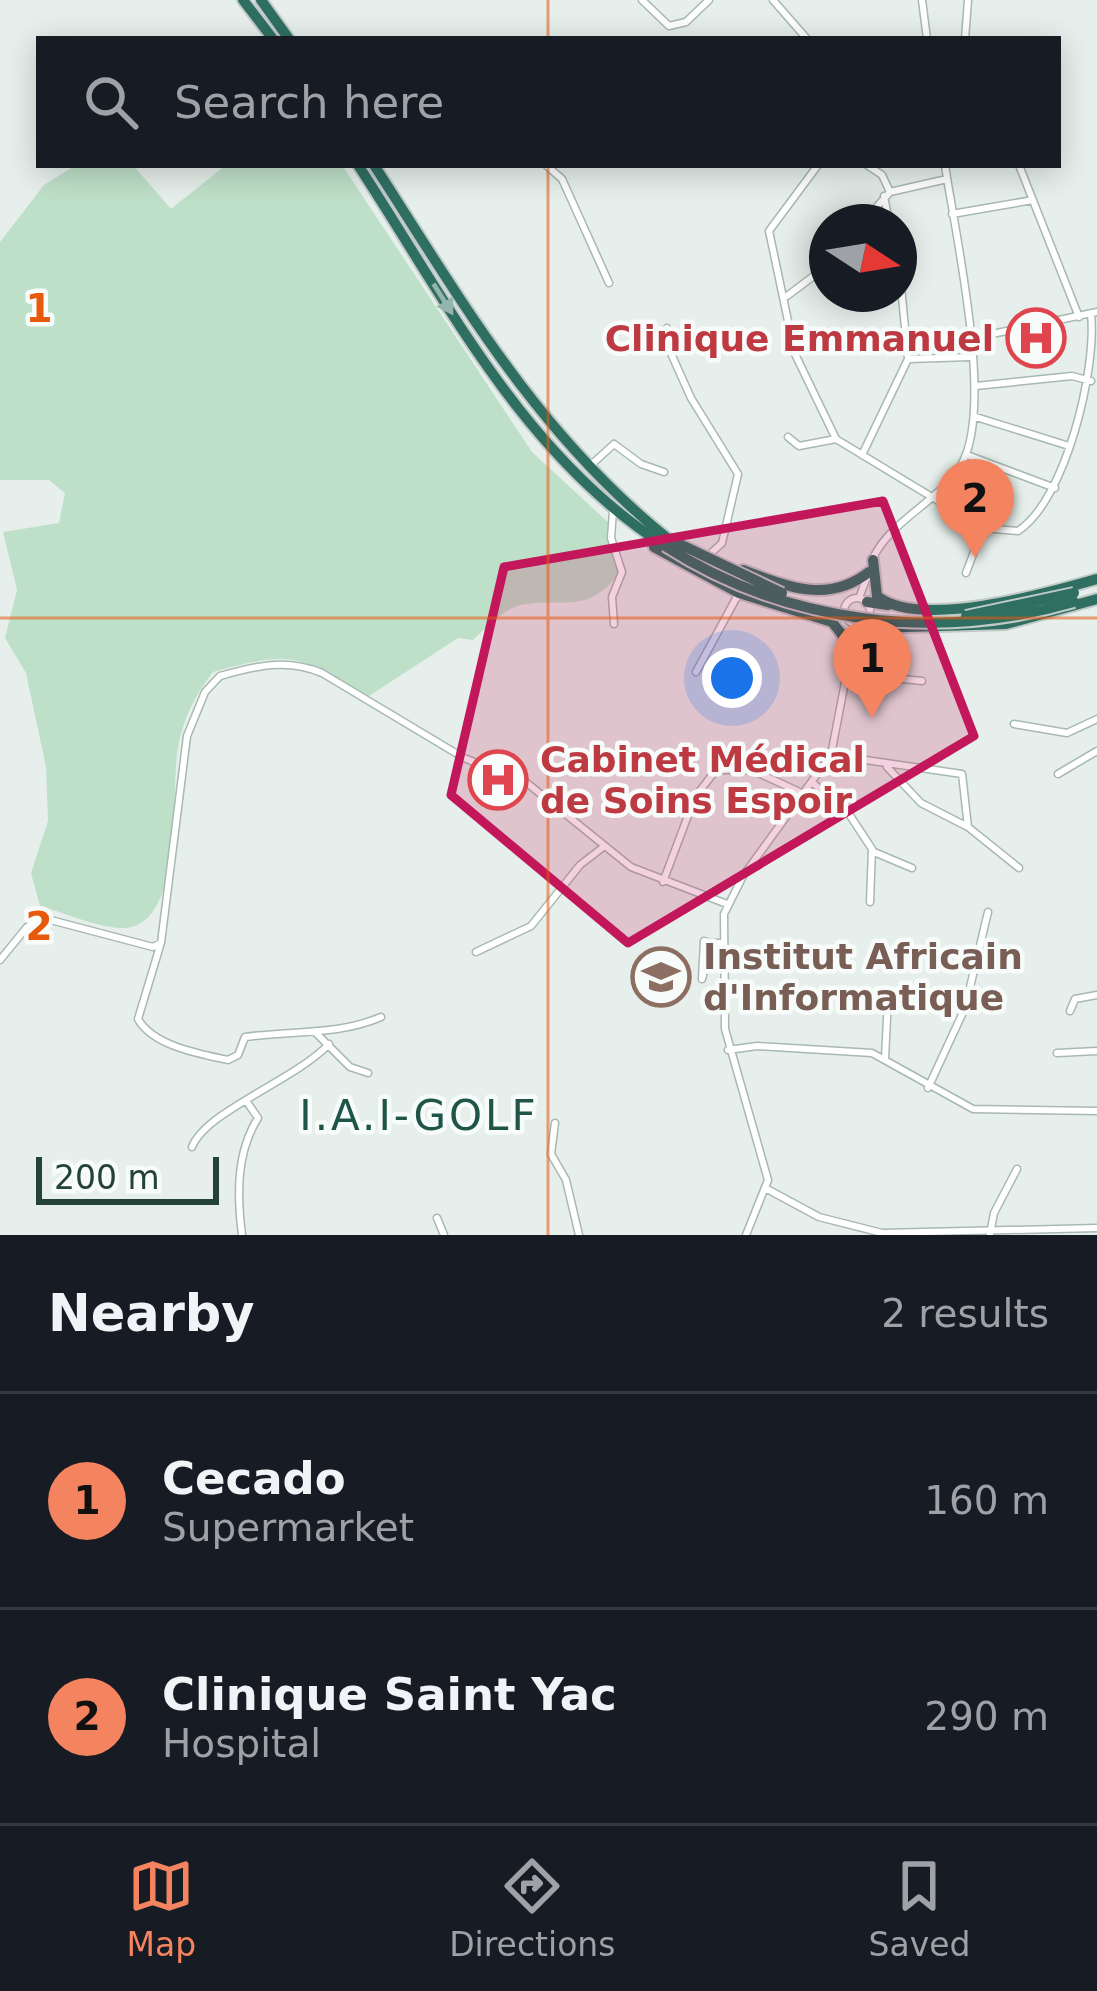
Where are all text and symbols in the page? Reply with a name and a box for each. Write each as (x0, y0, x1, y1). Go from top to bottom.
search box (36, 36, 1061, 168)
icon: search (78, 69, 144, 135)
text: Search here (174, 76, 444, 129)
north arrow (809, 204, 917, 312)
one-way arrow (432, 282, 453, 316)
text: 1 (25, 286, 53, 331)
hospital icon: Clinique Emmanuel (1005, 307, 1067, 369)
place label: Clinique Emmanuel (605, 318, 994, 359)
pin: 2 (936, 459, 1014, 558)
pin: 1 (833, 619, 911, 718)
your location (702, 648, 762, 708)
place label: Cabinet Médical de Soins Espoir (540, 739, 865, 821)
hospital icon: Cabinet Médical de Soins Espoir (467, 749, 529, 811)
text: 2 (25, 904, 53, 949)
place label: Institut Africain d'Informatique (703, 936, 1023, 1018)
school or university icon: Institut Africain d'Informatique (630, 946, 692, 1008)
district label: I.A.I-GOLF (299, 1091, 539, 1140)
scale bar (36, 1151, 219, 1204)
text: 200 m (54, 1158, 160, 1197)
text: Nearby (48, 1284, 255, 1343)
text: 2 results (881, 1291, 1049, 1336)
text: Cecado (162, 1452, 346, 1505)
text: 1 (73, 1478, 101, 1523)
text: 160 m (924, 1478, 1049, 1523)
text: Supermarket (162, 1505, 414, 1550)
text: Clinique Saint Yac (162, 1668, 617, 1721)
text: 2 (73, 1694, 101, 1739)
text: 290 m (924, 1694, 1049, 1739)
text: Hospital (162, 1721, 321, 1766)
tab: Map (127, 1853, 196, 1964)
tab: Directions (449, 1853, 615, 1964)
tab: Saved (869, 1853, 970, 1964)

